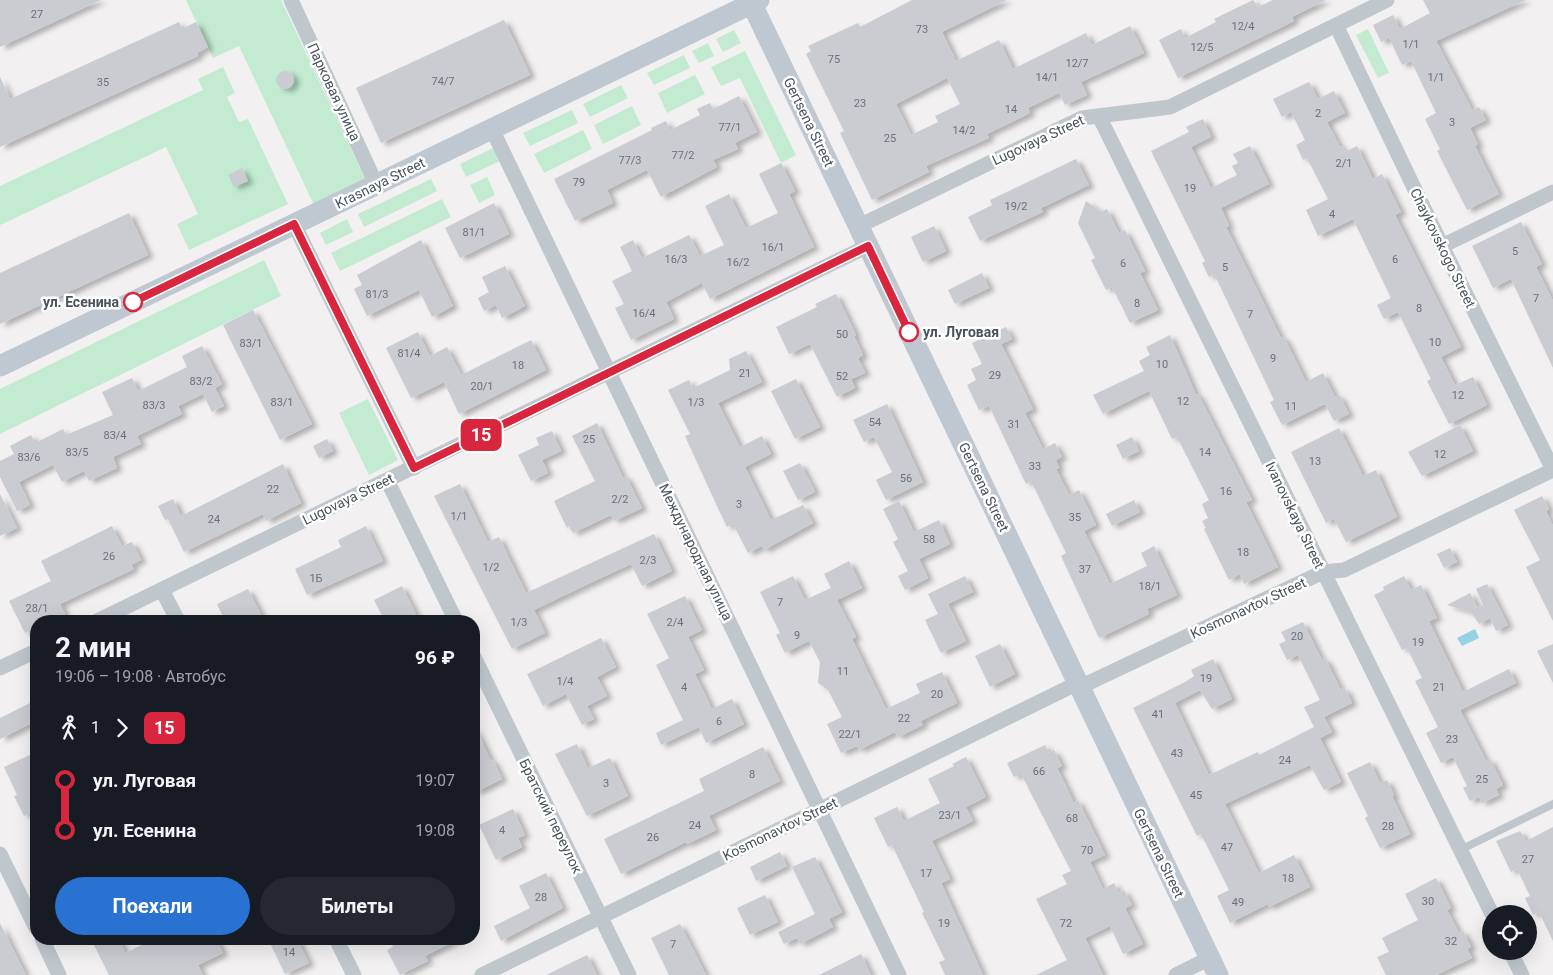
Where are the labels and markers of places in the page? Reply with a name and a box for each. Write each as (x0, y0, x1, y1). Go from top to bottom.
marker: ул. Есенина (123, 292, 143, 312)
place label: ул. Есенина (43, 294, 120, 310)
marker: ул. Луговая (899, 322, 919, 342)
place label: ул. Луговая (923, 324, 999, 340)

